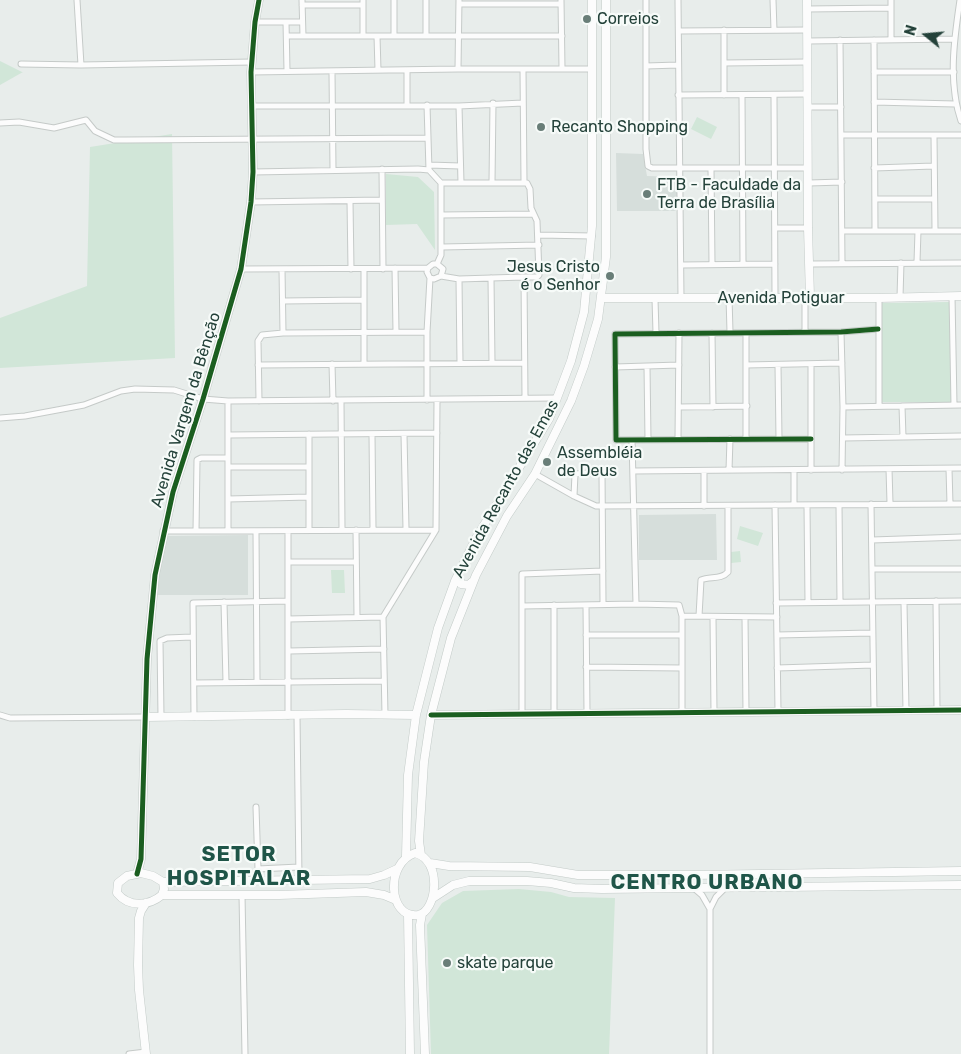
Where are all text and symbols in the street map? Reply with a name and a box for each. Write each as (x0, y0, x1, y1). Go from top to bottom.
place label: Correios (597, 9, 659, 29)
north arrow (901, 10, 951, 60)
marker: Correios (581, 13, 593, 25)
text: N (902, 23, 921, 38)
place label: Recanto Shopping (551, 117, 688, 137)
marker: Recanto Shopping (535, 121, 547, 133)
place label: FTB - Faculdade da Terra de Brasília (657, 175, 801, 213)
marker: FTB - Faculdade da Terra de Brasília (641, 188, 653, 200)
place label: Jesus Cristo é o Senhor (507, 257, 600, 295)
marker: Jesus Cristo é o Senhor (604, 270, 616, 282)
street label: Avenida Potiguar (717, 288, 845, 308)
street label: Avenida Vargem da Bênção (147, 310, 225, 510)
street label: Avenida Recanto das Emas (449, 396, 563, 582)
place label: Assembléia de Deus (557, 443, 642, 481)
marker: Assembléia de Deus (541, 456, 553, 468)
district label: SETOR HOSPITALAR (166, 842, 312, 892)
district label: CENTRO URBANO (609, 870, 805, 896)
place label: skate parque (457, 953, 554, 973)
marker: skate parque (441, 957, 453, 969)

